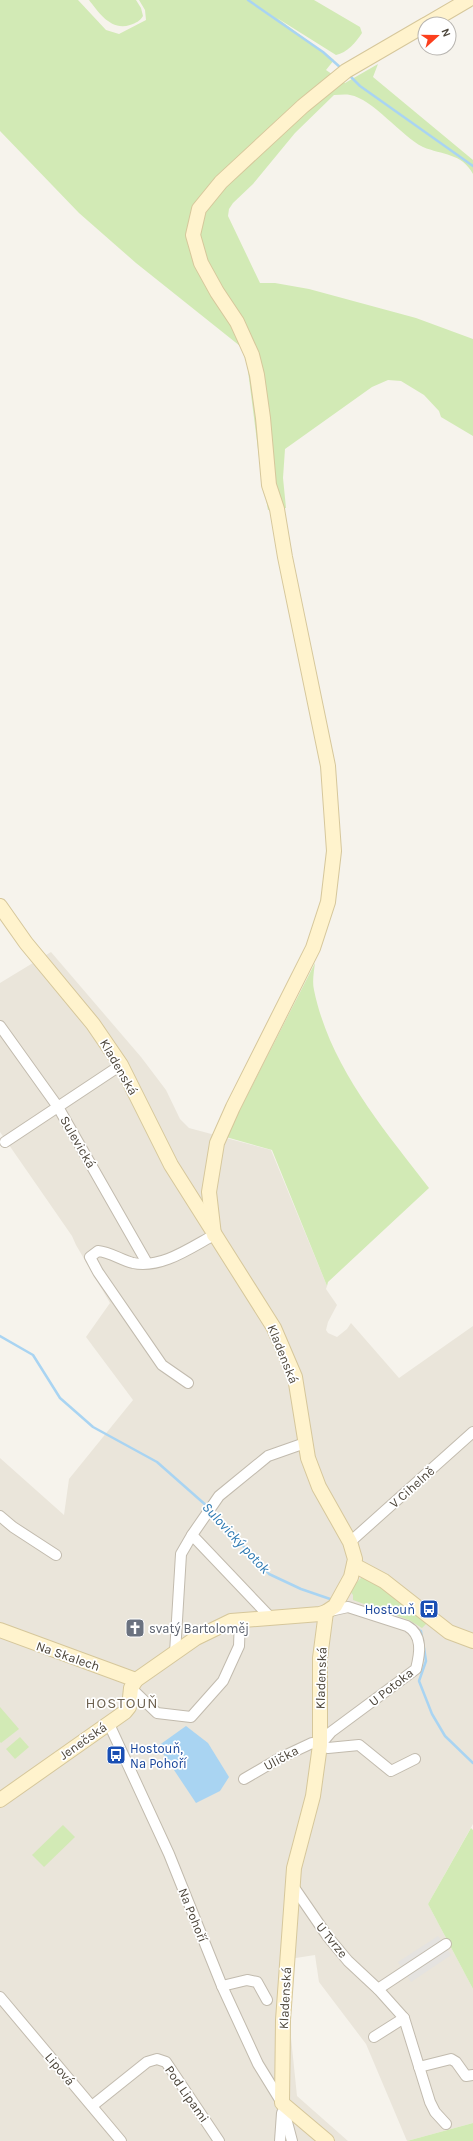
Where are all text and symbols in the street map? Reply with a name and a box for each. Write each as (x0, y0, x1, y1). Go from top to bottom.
north arrow (417, 16, 457, 56)
text: N (438, 27, 453, 39)
street label: Kladenská (97, 1036, 141, 1098)
street label: Sulevická (57, 1113, 99, 1171)
street label: Kladenská (264, 1322, 302, 1386)
street label: V Cihelně (387, 1463, 438, 1511)
water label: Sulovický potok (199, 1499, 274, 1578)
bus stop icon: Hostouň (418, 1598, 440, 1620)
place label: Hostouň (365, 1602, 415, 1617)
church icon: svatý Bartoloměj (124, 1617, 146, 1639)
place label: svatý Bartoloměj (149, 1621, 249, 1636)
street label: Na Skalech (34, 1638, 102, 1674)
street label: Kladenská (312, 1647, 330, 1709)
street label: U Potoka (366, 1665, 416, 1709)
district label: HOSTOUŇ (85, 1694, 159, 1712)
street label: Jenečská (56, 1719, 110, 1763)
place label: Hostouň, Na Pohoří (130, 1741, 187, 1771)
street label: Ulička (261, 1743, 301, 1773)
bus stop icon: Hostouň, Na Pohoří (105, 1744, 127, 1766)
street label: Na Pohoří (175, 1886, 211, 1944)
street label: U Tvrze (313, 1919, 351, 1961)
street label: Kladenská (276, 1967, 294, 2029)
street label: Lipová (42, 2049, 78, 2089)
street label: Pod Lipami (162, 2063, 212, 2125)

